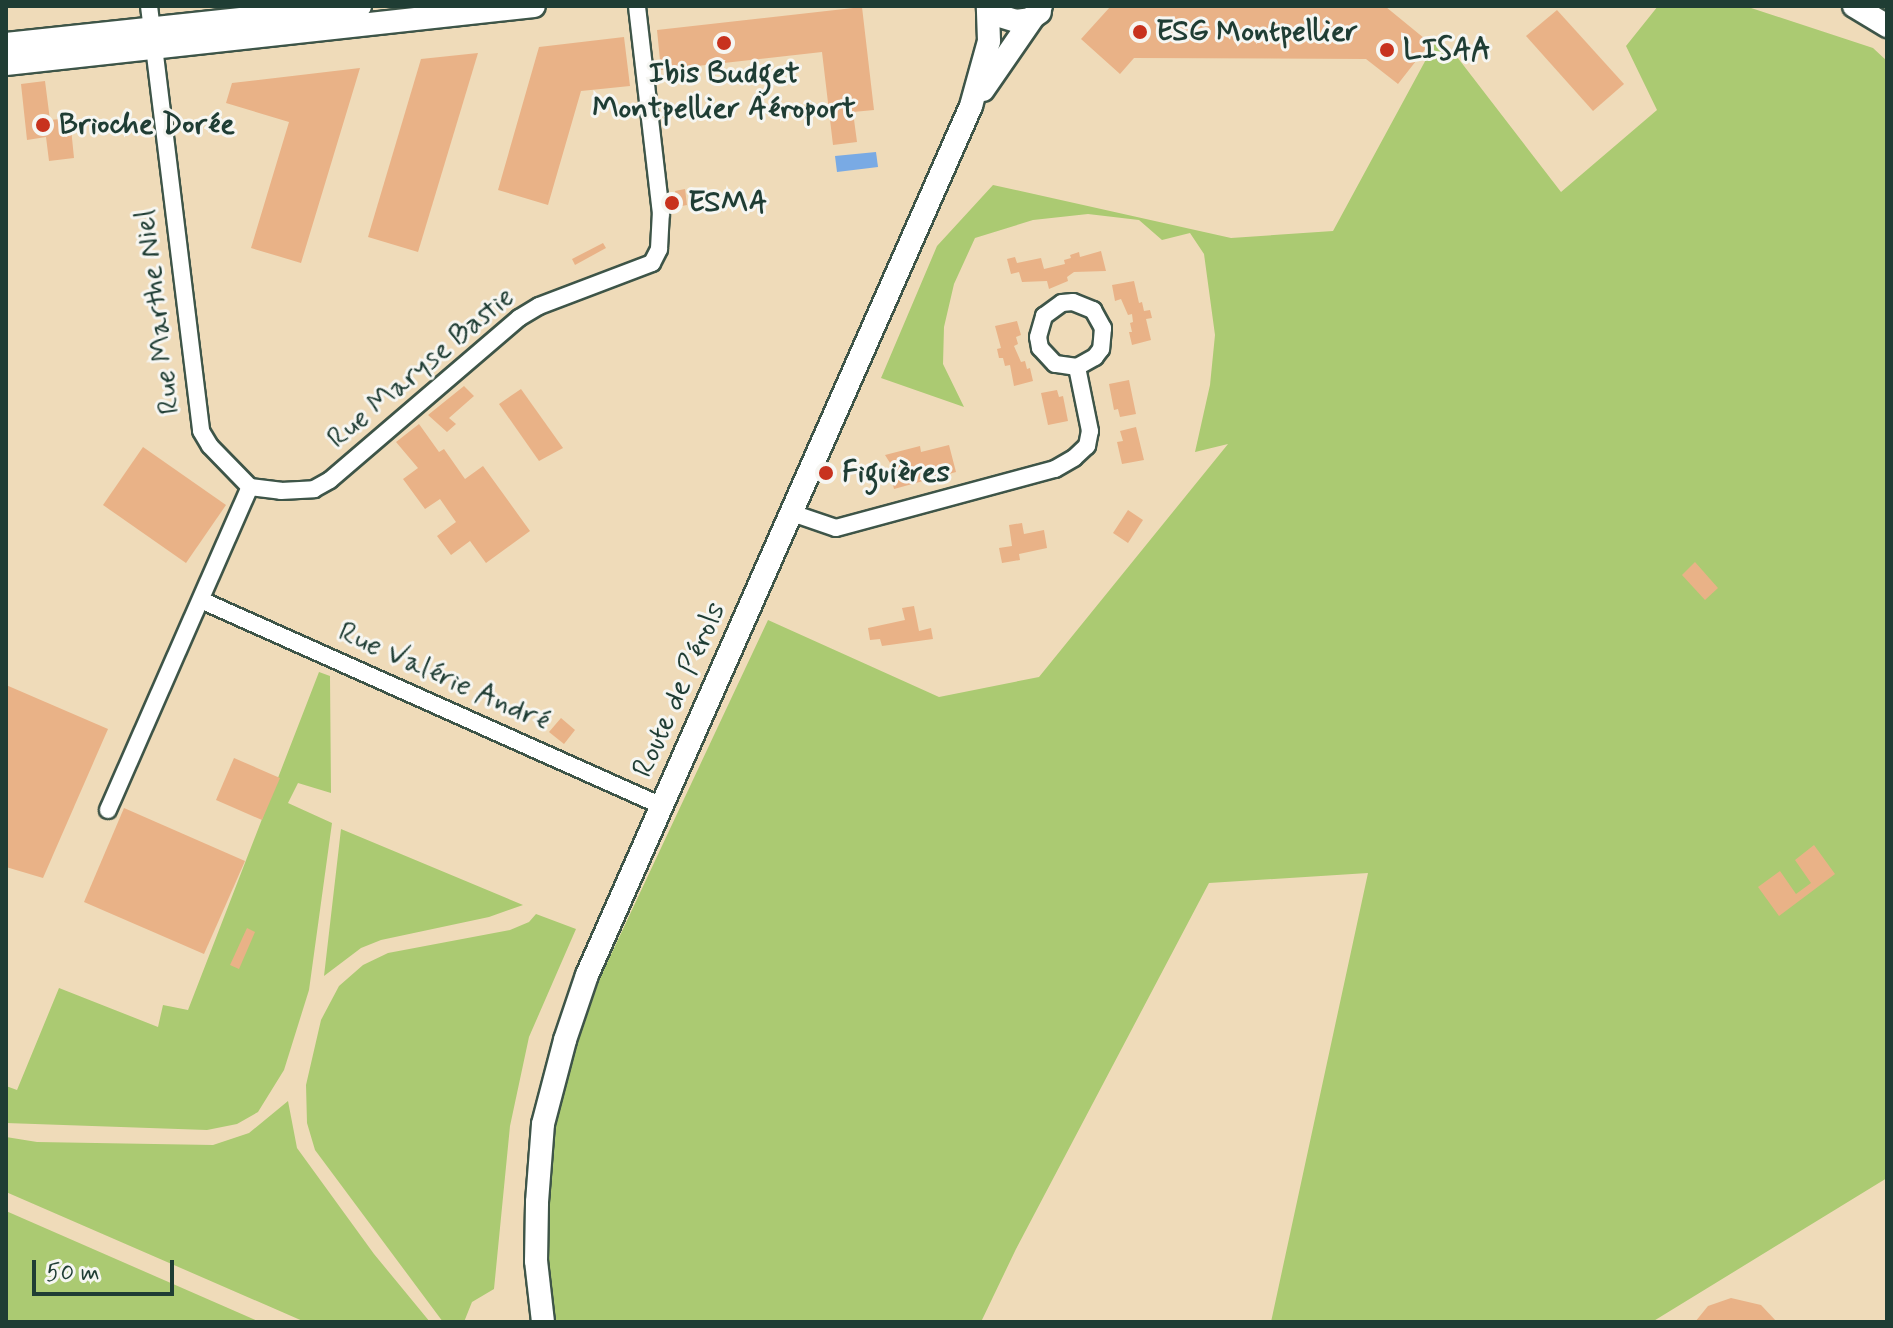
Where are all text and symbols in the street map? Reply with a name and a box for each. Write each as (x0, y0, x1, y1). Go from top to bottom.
place label: ESG Montpellier (1156, 14, 1364, 50)
marker: ESG Montpellier (1131, 23, 1149, 41)
place label: LISAA (1403, 32, 1491, 68)
marker: Ibis Budget Montpellier Aéroport (715, 34, 733, 52)
marker: LISAA (1378, 41, 1396, 59)
place label: Ibis Budget Montpellier Aéroport (592, 56, 856, 126)
place label: Brioche Dorée (59, 107, 236, 143)
marker: Brioche Dorée (34, 116, 52, 134)
place label: ESMA (688, 185, 768, 221)
marker: ESMA (663, 194, 681, 212)
street label: Rue Marthe Niel (128, 209, 188, 415)
street label: Rue Maryse Bastie (321, 280, 521, 456)
place label: Figuières (842, 455, 950, 491)
marker: Figuières (817, 464, 835, 482)
street label: Route de Pérols (626, 598, 734, 782)
street label: Rue Valérie André (334, 615, 554, 739)
scale bar (36, 1244, 178, 1294)
text: 50 m (46, 1258, 100, 1289)

